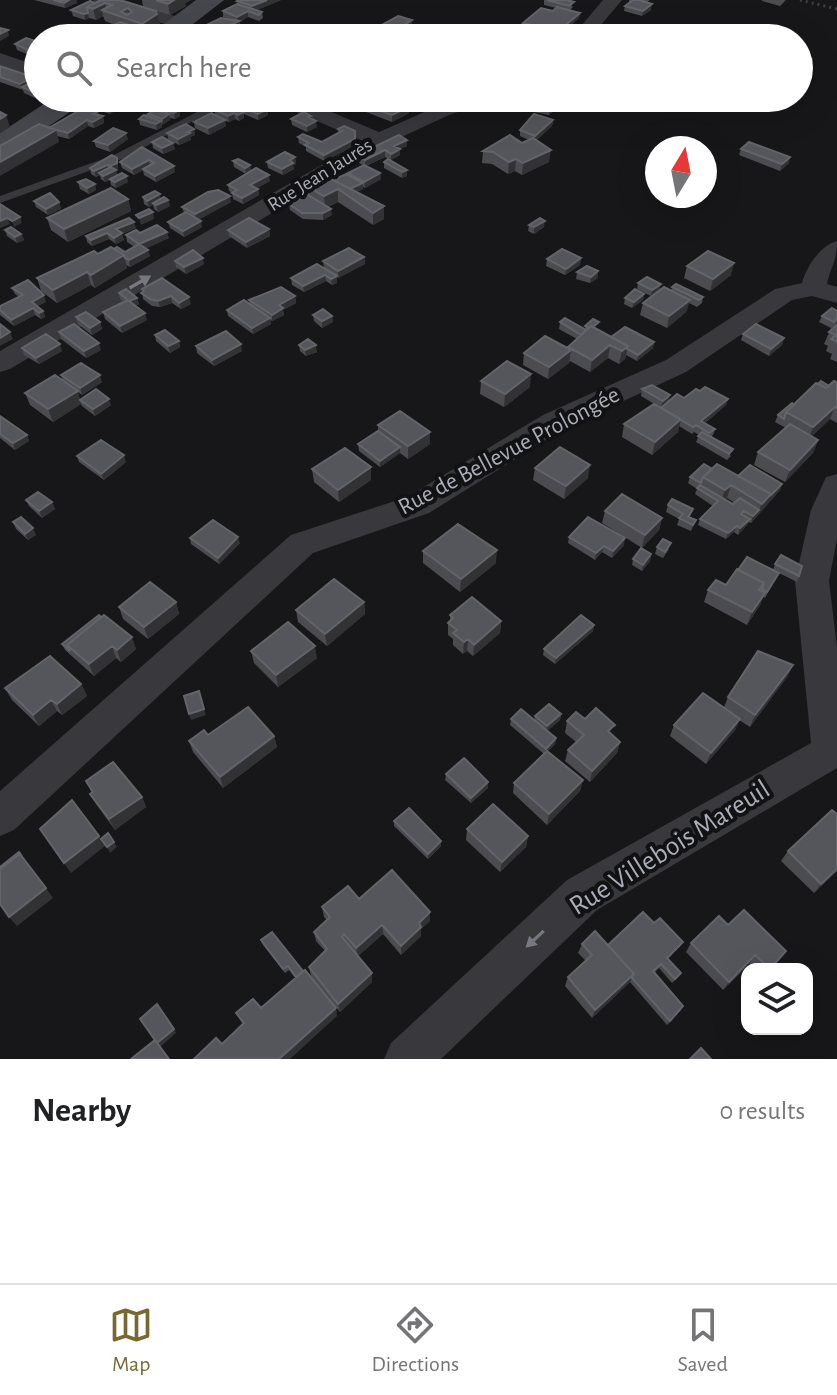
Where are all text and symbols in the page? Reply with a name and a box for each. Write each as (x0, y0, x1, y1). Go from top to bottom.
search box (24, 24, 813, 112)
icon: search (52, 46, 96, 90)
text: Search here (116, 53, 252, 83)
street label: Rue Jean Jaurès (264, 135, 376, 215)
north arrow (645, 136, 717, 208)
one-way arrow (129, 275, 151, 289)
street label: Rue de Bellevue Prolongée (394, 382, 624, 520)
street label: Rue Villebois Mareuil (565, 775, 775, 921)
one-way arrow (526, 930, 545, 948)
map controls (741, 963, 813, 1035)
button: layers (741, 963, 813, 1035)
text: Nearby (32, 1094, 131, 1128)
text: 0 results (719, 1098, 805, 1124)
tab: Map (109, 1303, 153, 1377)
tab: Directions (371, 1303, 459, 1377)
tab: Saved (677, 1303, 728, 1377)

